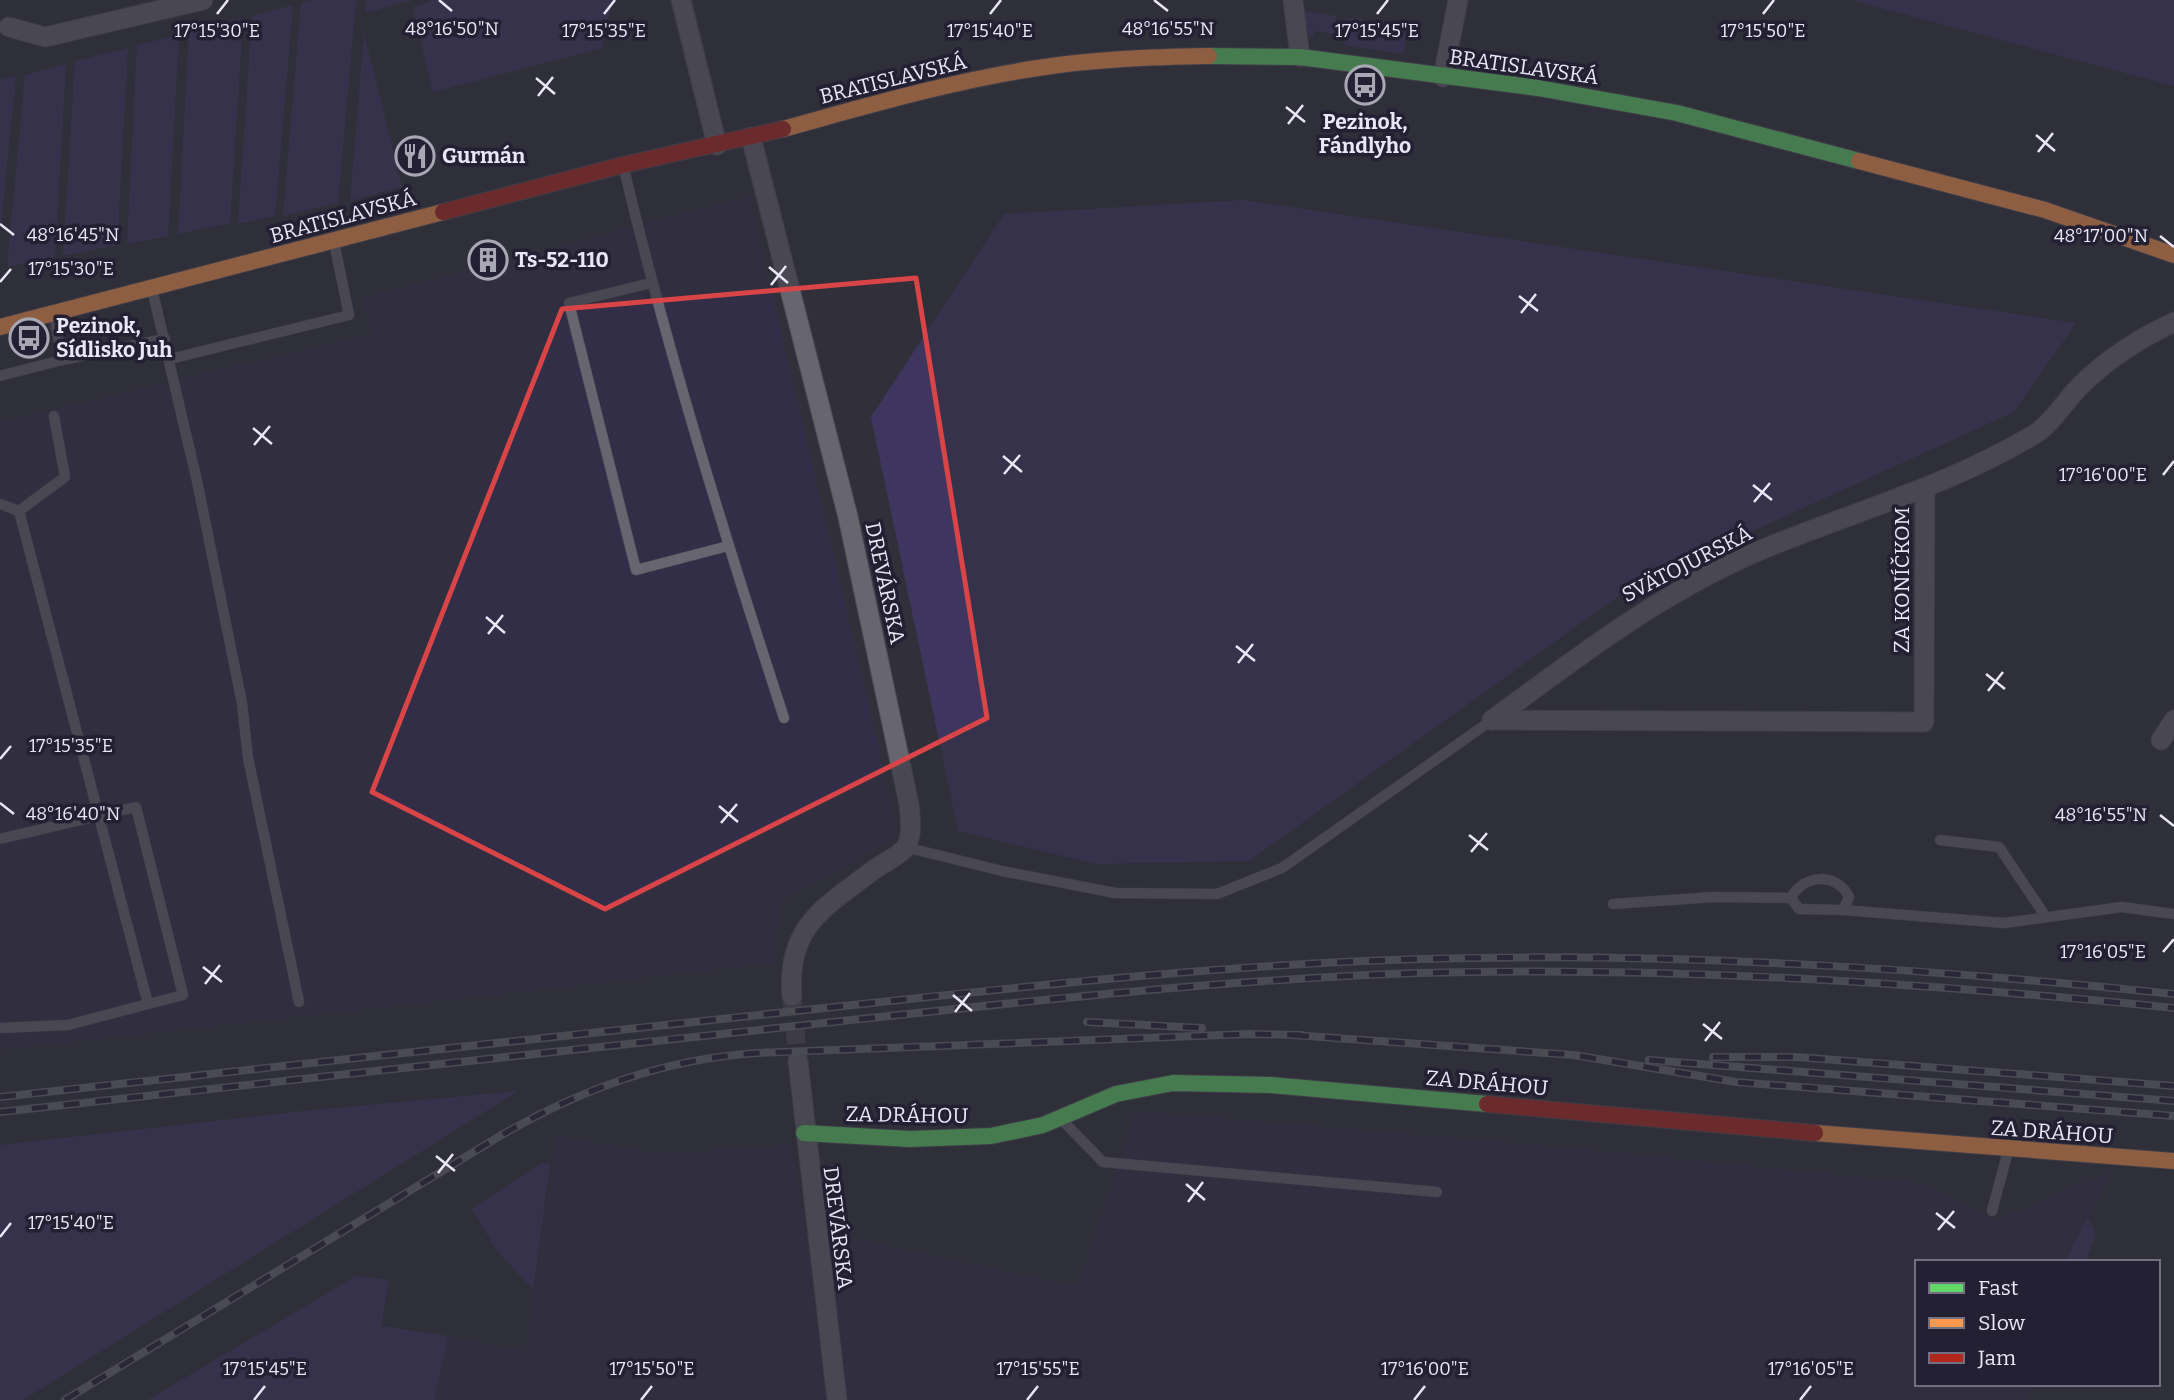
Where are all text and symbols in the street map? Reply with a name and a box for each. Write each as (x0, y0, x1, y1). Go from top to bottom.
text: 48°16'50"N (405, 18, 499, 40)
text: 48°16'55"N (1122, 18, 1214, 40)
text: 17°15'30"E (174, 20, 260, 42)
text: 17°15'35"E (562, 20, 646, 42)
text: 17°15'40"E (947, 20, 1033, 42)
text: 17°15'45"E (1335, 20, 1419, 42)
text: 17°15'50"E (1720, 20, 1806, 42)
street label: BRATISLAVSKÁ (1448, 44, 1600, 90)
street label: BRATISLAVSKÁ (817, 48, 969, 110)
bus stop icon: Pezinok, Fándlyho (1344, 64, 1386, 106)
place label: Pezinok, Fándlyho (1319, 109, 1411, 159)
restaurant icon: Gurmán (394, 135, 436, 177)
place label: Gurmán (442, 143, 526, 169)
street label: BRATISLAVSKÁ (267, 185, 419, 249)
text: 48°16'45"N (27, 224, 119, 246)
text: 48°17'00"N (2054, 225, 2148, 247)
building icon: Ts-52-110 (467, 239, 509, 281)
place label: Ts-52-110 (515, 247, 609, 273)
text: 17°15'30"E (28, 258, 114, 280)
place label: Pezinok, Sídlisko Juh (56, 313, 173, 363)
bus stop icon: Pezinok, Sídlisko Juh (8, 317, 50, 359)
text: 17°16'00"E (2059, 464, 2147, 486)
street label: ZA KONÍČKOM (1889, 507, 1915, 653)
street label: DREVÁRSKA (859, 520, 911, 646)
street label: SVÄTOJURSKÁ (1617, 520, 1757, 608)
text: 17°15'35"E (29, 735, 113, 757)
text: 48°16'40"N (26, 803, 120, 825)
text: 48°16'55"N (2055, 804, 2147, 826)
text: 17°16'05"E (2060, 941, 2146, 963)
street label: ZA DRÁHOU (1425, 1065, 1549, 1101)
street label: ZA DRÁHOU (846, 1101, 969, 1129)
street label: ZA DRÁHOU (1990, 1115, 2114, 1149)
street label: DREVÁRSKA (818, 1165, 858, 1291)
text: 17°15'40"E (28, 1212, 114, 1234)
legend (1915, 1260, 2160, 1386)
text: Fast (1978, 1275, 2019, 1301)
text: Slow (1978, 1310, 2025, 1336)
text: Jam (1977, 1345, 2016, 1371)
text: 17°15'45"E (223, 1358, 307, 1380)
text: 17°15'50"E (609, 1358, 695, 1380)
text: 17°15'55"E (996, 1358, 1080, 1380)
text: 17°16'00"E (1381, 1358, 1469, 1380)
text: 17°16'05"E (1768, 1358, 1854, 1380)

